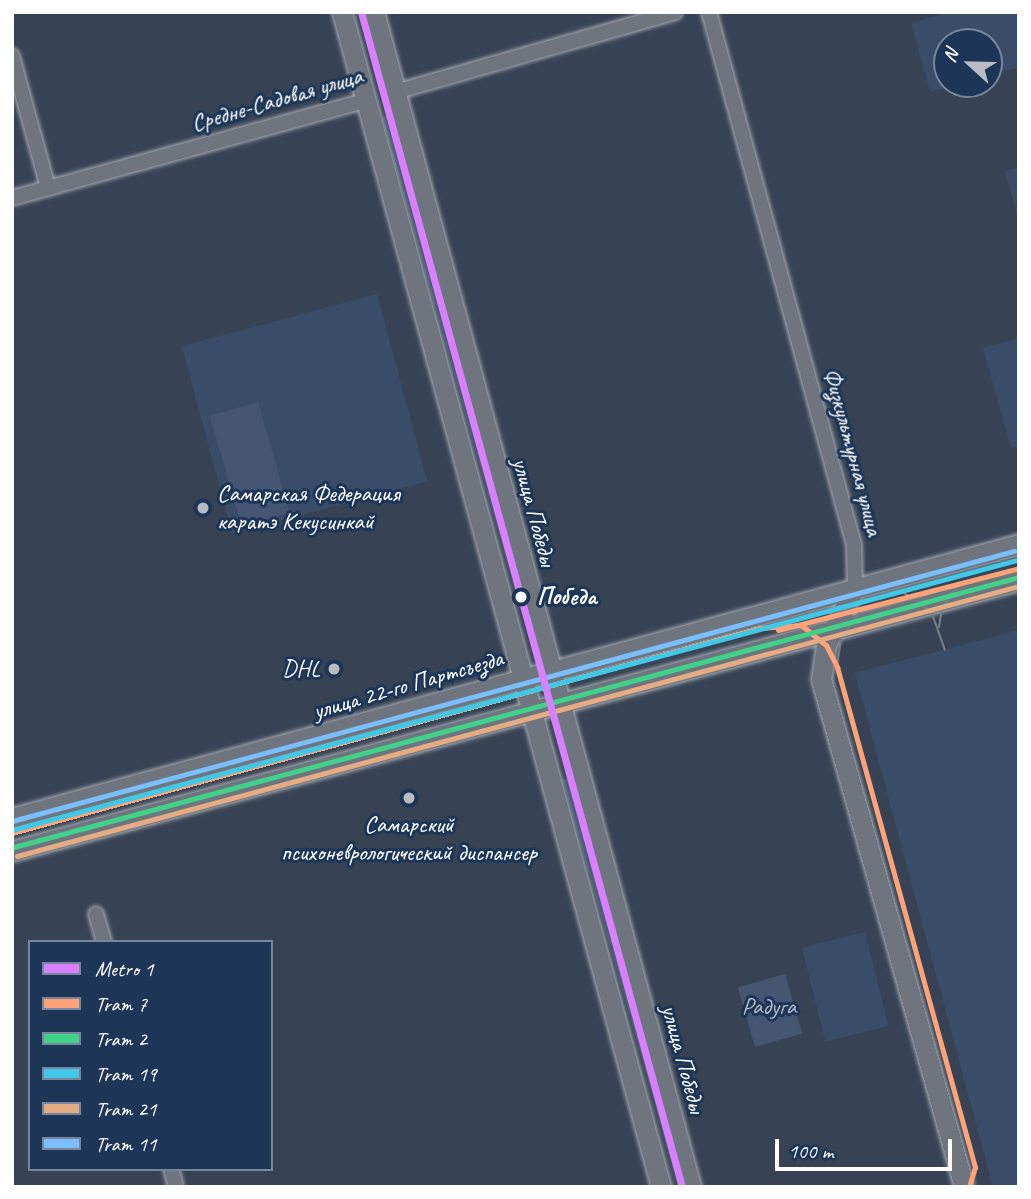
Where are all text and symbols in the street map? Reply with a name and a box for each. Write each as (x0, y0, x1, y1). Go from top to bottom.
north arrow (933, 28, 1003, 98)
text: N (937, 46, 964, 66)
street label: Средне-Садовая улица (187, 62, 367, 138)
street label: Физкультурная улица (816, 364, 890, 540)
street label: улица Победы (506, 455, 562, 569)
place label: Самарская Федерация каратэ Кекусинкай (217, 480, 397, 536)
marker: Самарская Федерация каратэ Кекусинкай (195, 500, 211, 516)
place label: Победа (537, 583, 597, 611)
marker: Победа (511, 587, 531, 607)
street label: улица 22-го Партсъезда (308, 644, 508, 726)
place label: DHL (282, 655, 320, 683)
marker: DHL (326, 661, 342, 677)
marker: Самарский психоневрологический диспансер (399, 788, 419, 808)
place label: Самарский психоневрологический диспансер (281, 811, 537, 867)
legend (28, 940, 273, 1171)
text: Metro 1 (95, 956, 153, 982)
text: Tram 7 (95, 991, 147, 1017)
park label: Радyга (742, 993, 796, 1021)
street label: улица Победы (655, 1002, 711, 1116)
text: Tram 2 (95, 1026, 147, 1052)
text: Tram 19 (95, 1061, 156, 1087)
text: Tram 21 (95, 1096, 156, 1122)
scale bar (779, 1126, 956, 1170)
text: Tram 11 (95, 1131, 156, 1157)
text: 100 m (788, 1138, 833, 1164)

